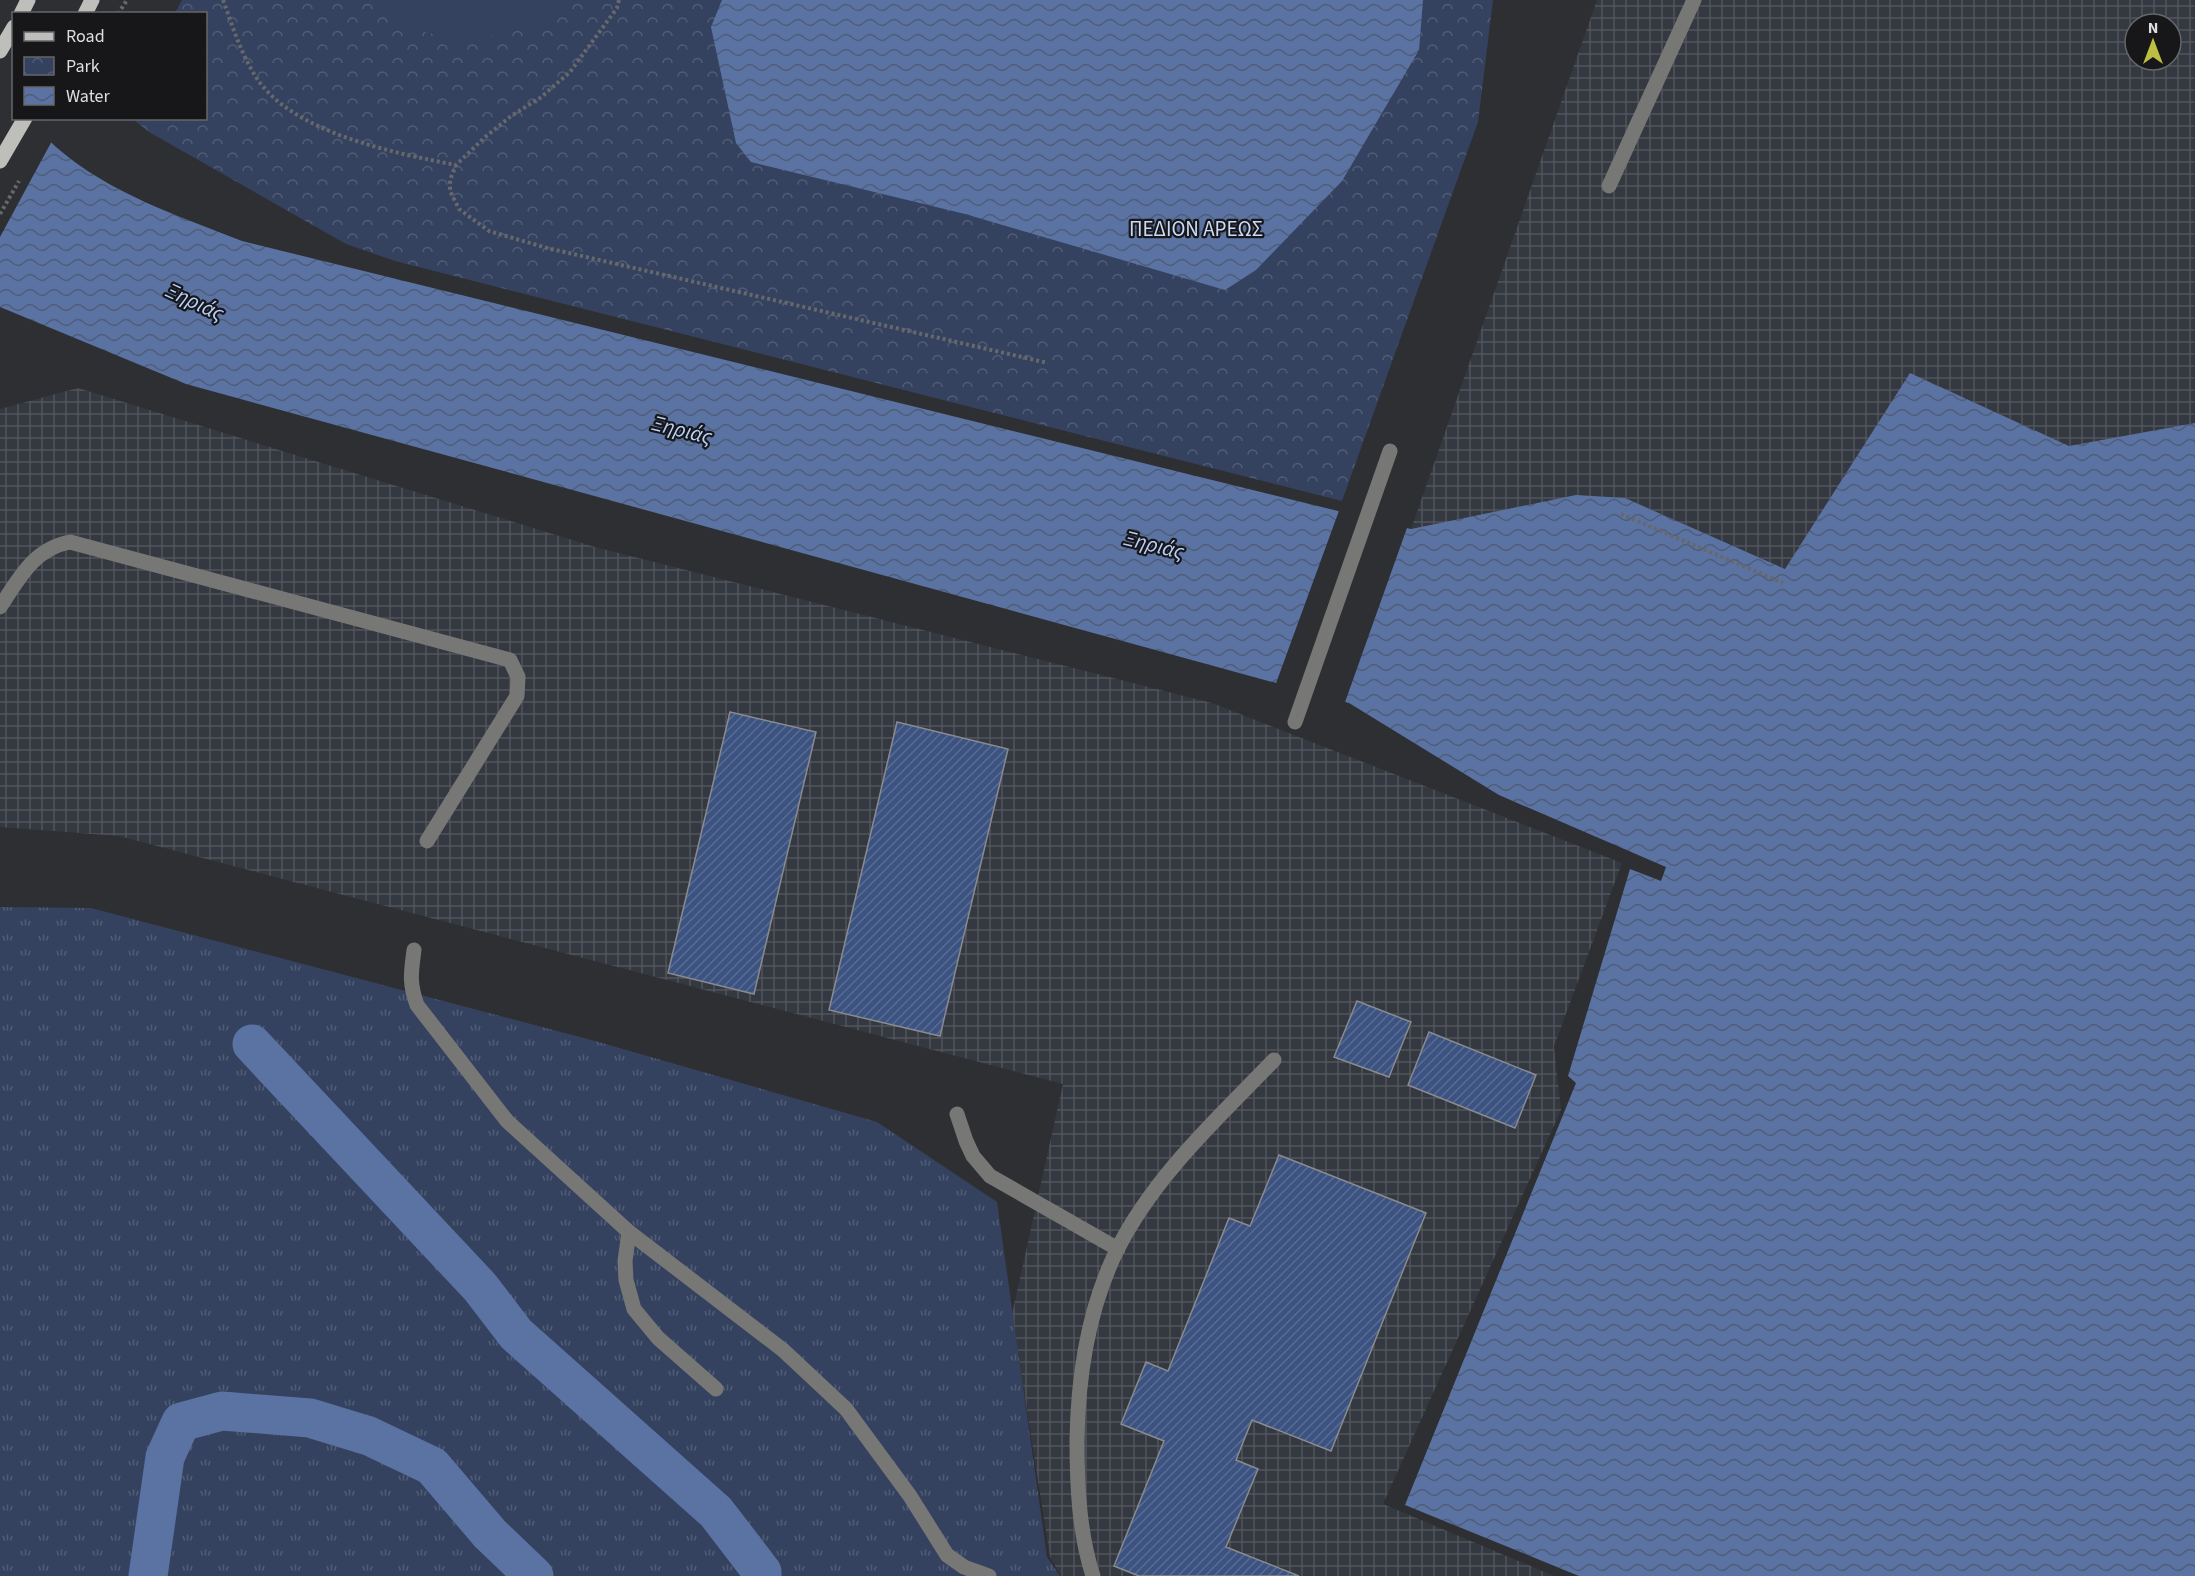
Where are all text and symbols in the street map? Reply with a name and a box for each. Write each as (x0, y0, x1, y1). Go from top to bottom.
legend (12, 12, 207, 120)
north arrow (2123, 12, 2183, 72)
text: N (2148, 17, 2158, 39)
text: Road (66, 24, 105, 49)
text: Park (66, 54, 100, 79)
text: Water (66, 84, 110, 109)
park label: ΠΕΔΙΟΝ ΑΡΕΩΣ (1129, 214, 1263, 244)
water label: Ξηριάς (160, 274, 230, 330)
water label: Ξηριάς (648, 407, 716, 453)
water label: Ξηριάς (1120, 522, 1188, 568)

